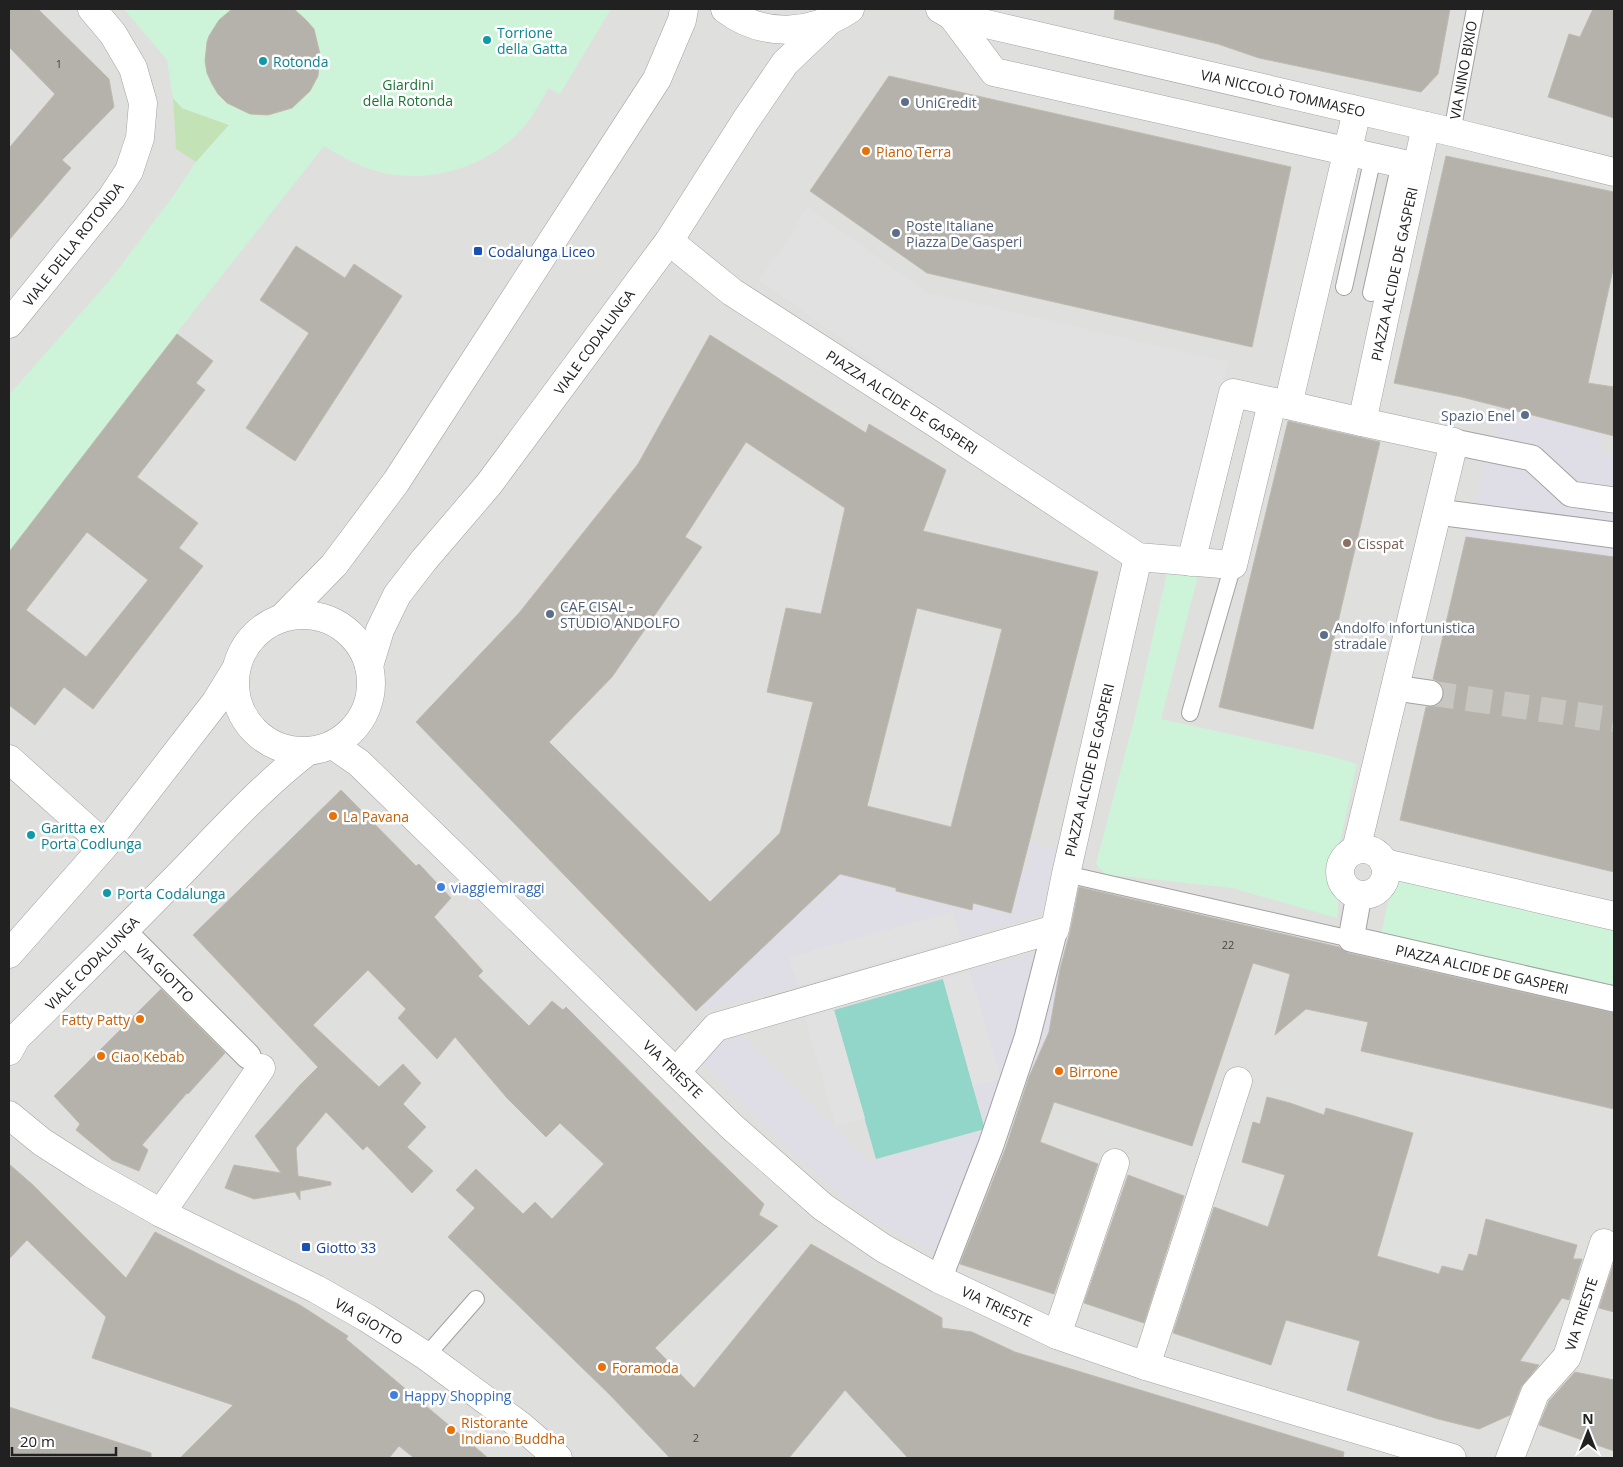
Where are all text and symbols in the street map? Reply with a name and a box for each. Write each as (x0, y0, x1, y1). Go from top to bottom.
street label: VIA NINO BIXIO (1445, 19, 1481, 121)
place label: Torrione della Gatta (497, 23, 568, 58)
marker: Torrione della Gatta (481, 34, 493, 46)
place label: Rotonda (273, 52, 328, 71)
marker: Rotonda (257, 55, 269, 67)
house number: 1 (56, 56, 62, 71)
street label: VIA NICCOLÒ TOMMASEO (1199, 65, 1367, 121)
park label: Giardini della Rotonda (363, 75, 453, 110)
place label: UniCredit (915, 93, 977, 112)
marker: UniCredit (899, 96, 911, 108)
place label: Piano Terra (876, 142, 951, 161)
marker: Piano Terra (860, 145, 872, 157)
street label: VIALE DELLA ROTONDA (19, 178, 128, 310)
street label: PIAZZA ALCIDE DE GASPERI (1366, 185, 1422, 363)
place label: Poste Italiane Piazza De Gasperi (906, 216, 1022, 251)
marker: Poste Italiane Piazza De Gasperi (890, 227, 902, 239)
place label: Codalunga Liceo (488, 242, 595, 261)
marker: Codalunga Liceo (472, 245, 484, 257)
street label: VIALE CODALUNGA (549, 285, 639, 398)
street label: PIAZZA ALCIDE DE GASPERI (823, 346, 981, 458)
place label: Spazio Enel (1441, 406, 1515, 425)
marker: Spazio Enel (1519, 409, 1531, 421)
place label: Cisspat (1357, 534, 1404, 553)
marker: Cisspat (1341, 537, 1353, 549)
place label: CAF CISAL - STUDIO ANDOLFO (560, 597, 680, 632)
marker: CAF CISAL - STUDIO ANDOLFO (544, 608, 556, 620)
place label: Andolfo infortunistica stradale (1334, 618, 1475, 653)
marker: Andolfo infortunistica stradale (1318, 629, 1330, 641)
street label: PIAZZA ALCIDE DE GASPERI (1060, 682, 1118, 858)
place label: La Pavana (343, 807, 409, 826)
marker: La Pavana (327, 810, 339, 822)
place label: Garitta ex Porta Codlunga (41, 818, 142, 853)
marker: Garitta ex Porta Codlunga (25, 829, 37, 841)
place label: viaggiemiraggi (451, 878, 545, 897)
marker: viaggiemiraggi (435, 881, 447, 893)
place label: Porta Codalunga (117, 884, 226, 903)
marker: Porta Codalunga (101, 887, 113, 899)
street label: VIALE CODALUNGA (41, 912, 143, 1014)
house number: 22 (1222, 937, 1234, 952)
street label: VIA GIOTTO (131, 939, 199, 1007)
street label: PIAZZA ALCIDE DE GASPERI (1394, 940, 1570, 998)
place label: Fatty Patty (61, 1010, 131, 1029)
marker: Fatty Patty (134, 1013, 146, 1025)
street label: VIA TRIESTE (639, 1036, 707, 1102)
place label: Ciao Kebab (111, 1047, 185, 1066)
marker: Ciao Kebab (95, 1050, 107, 1062)
place label: Birrone (1069, 1062, 1118, 1081)
marker: Birrone (1053, 1065, 1065, 1077)
place label: Giotto 33 (316, 1238, 376, 1257)
marker: Giotto 33 (300, 1241, 312, 1253)
street label: VIA TRIESTE (1560, 1275, 1602, 1353)
street label: VIA TRIESTE (959, 1281, 1035, 1331)
street label: VIA GIOTTO (332, 1293, 407, 1349)
place label: Foramoda (612, 1358, 679, 1377)
marker: Foramoda (596, 1361, 608, 1373)
place label: Happy Shopping (404, 1386, 512, 1405)
marker: Happy Shopping (388, 1389, 400, 1401)
north arrow (1563, 1407, 1613, 1457)
text: N (1582, 1409, 1594, 1428)
place label: Ristorante Indiano Buddha (461, 1413, 565, 1448)
scale bar (12, 1424, 116, 1456)
marker: Ristorante Indiano Buddha (445, 1424, 457, 1436)
house number: 2 (693, 1430, 699, 1445)
text: 20 m (20, 1431, 55, 1451)

